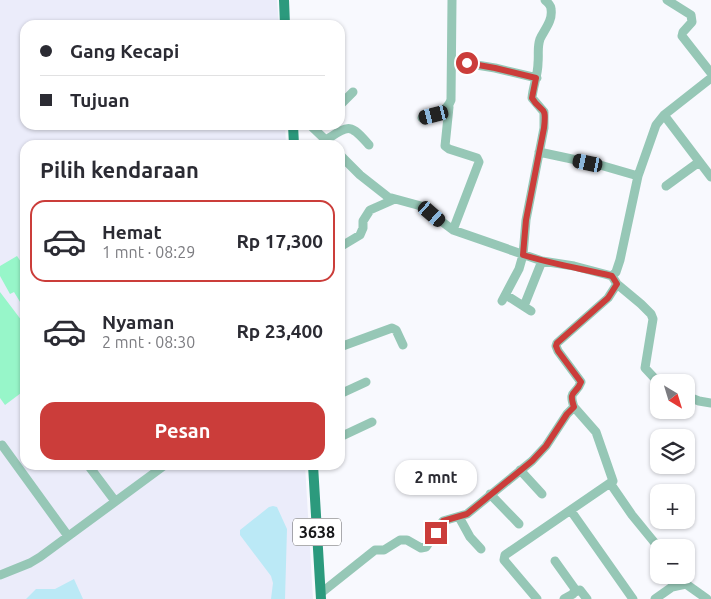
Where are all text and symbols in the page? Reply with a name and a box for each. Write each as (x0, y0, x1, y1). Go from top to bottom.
text: Gang Kecapi (70, 40, 179, 62)
route start (456, 52, 478, 74)
text: Tujuan (70, 89, 130, 111)
car (417, 104, 450, 126)
car (571, 153, 604, 173)
text: Pilih kendaraan (40, 157, 199, 182)
car (415, 198, 448, 230)
icon: car (42, 219, 87, 264)
text: Hemat (102, 221, 162, 243)
text: Rp 17,300 (236, 230, 323, 252)
text: 1 mnt · 08:29 (102, 243, 195, 261)
icon: car (42, 309, 87, 354)
text: Nyaman (102, 311, 174, 333)
text: Rp 23,400 (236, 320, 323, 342)
text: 2 mnt · 08:30 (102, 333, 195, 351)
north arrow (650, 374, 695, 419)
map controls (650, 374, 695, 584)
button: Pesan (40, 402, 325, 460)
button: layers (650, 429, 695, 474)
callout: 2 mnt (395, 460, 477, 496)
text: 2 mnt (415, 468, 457, 486)
button: + (650, 484, 695, 529)
road number: 3638 (293, 518, 341, 546)
route end (425, 522, 447, 544)
button: − (650, 539, 695, 584)

